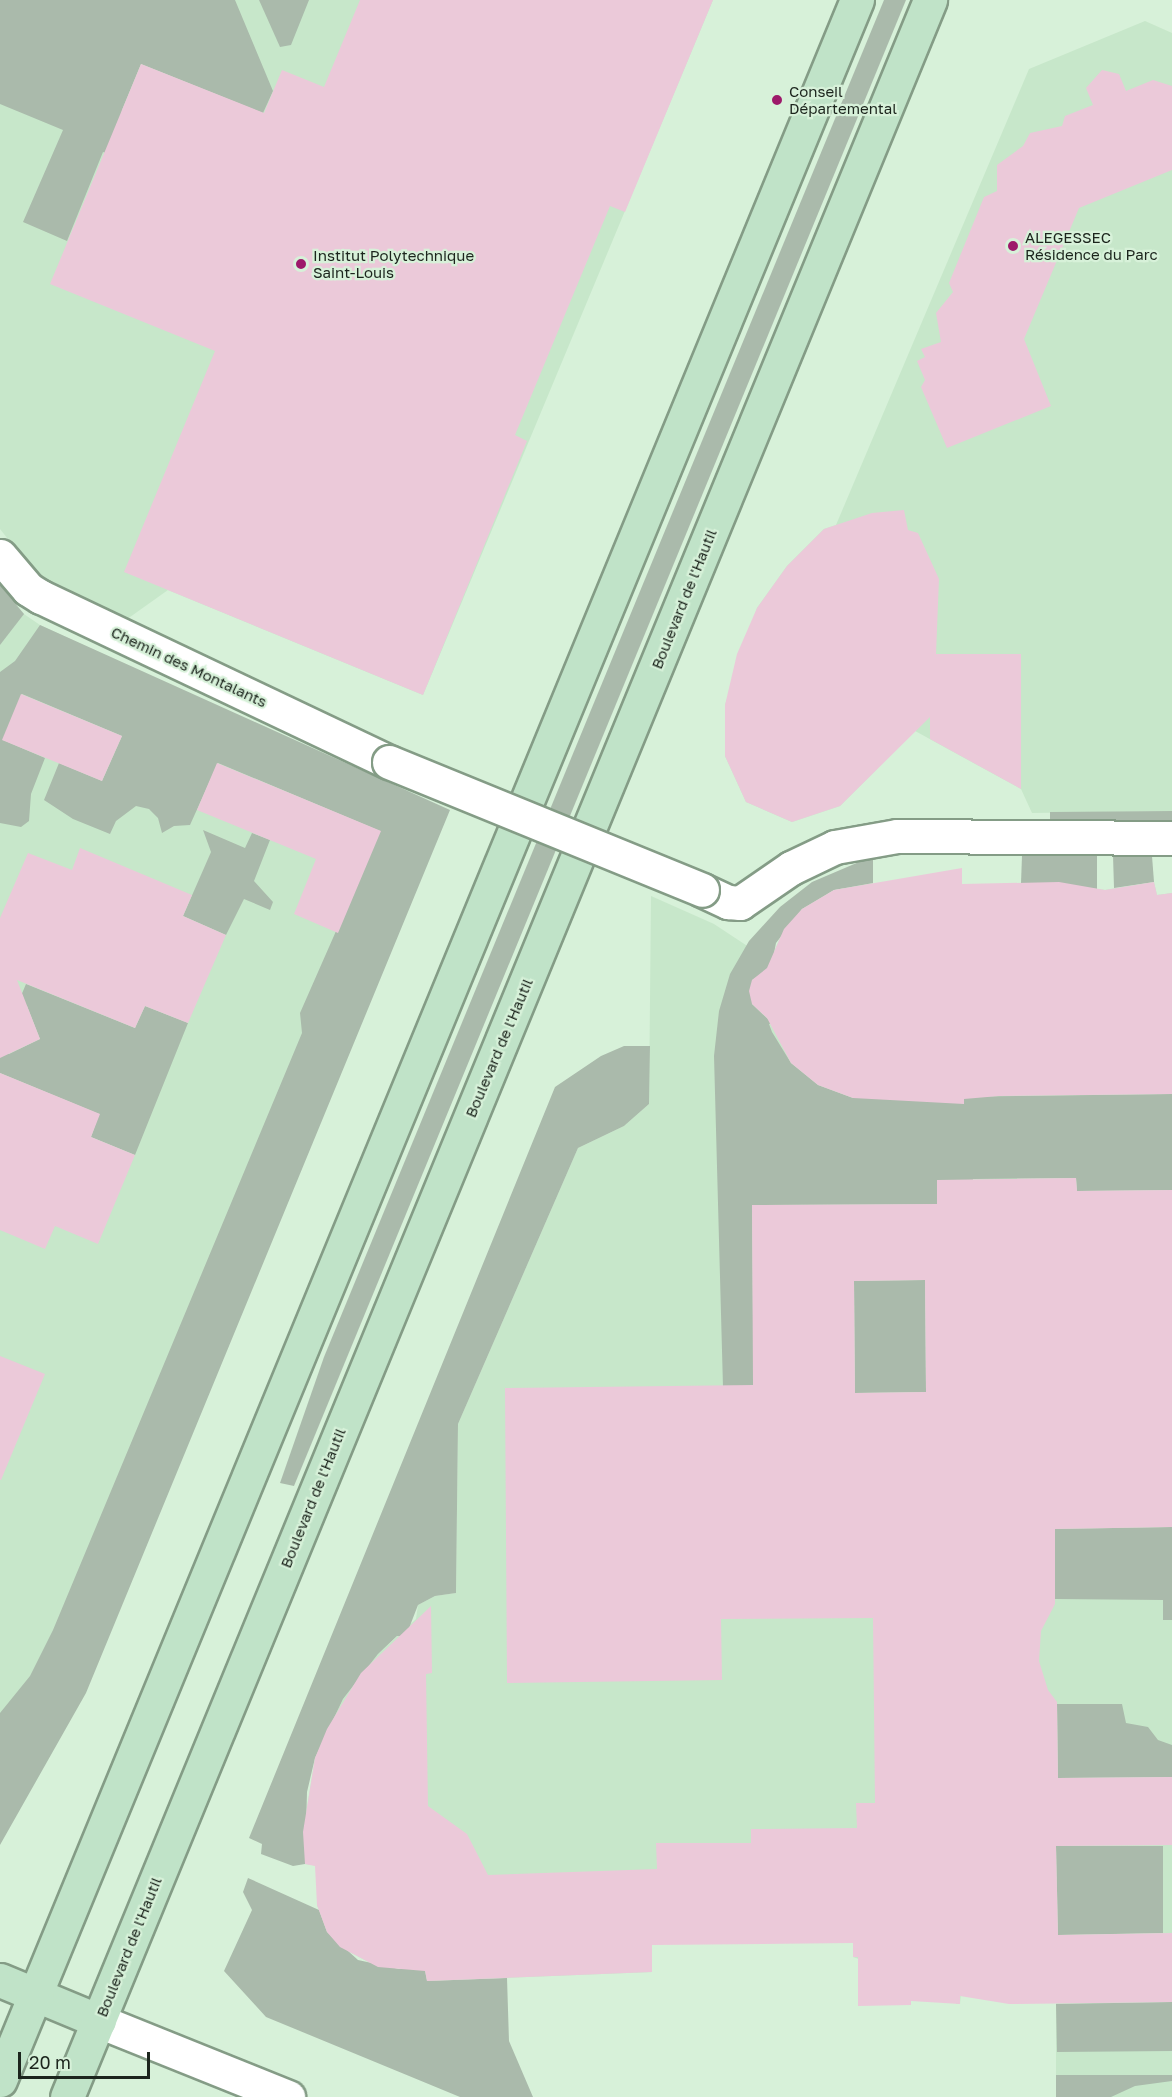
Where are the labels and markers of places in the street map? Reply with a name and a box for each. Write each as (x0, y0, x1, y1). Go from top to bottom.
place label: Conseil Départemental (789, 82, 897, 117)
marker: Conseil Départemental (770, 93, 784, 107)
place label: ALEGESSEC Résidence du Parc (1025, 228, 1158, 263)
marker: ALEGESSEC Résidence du Parc (1006, 239, 1020, 253)
place label: Institut Polytechnique Saint-Louis (313, 246, 474, 281)
marker: Institut Polytechnique Saint-Louis (294, 257, 308, 271)

